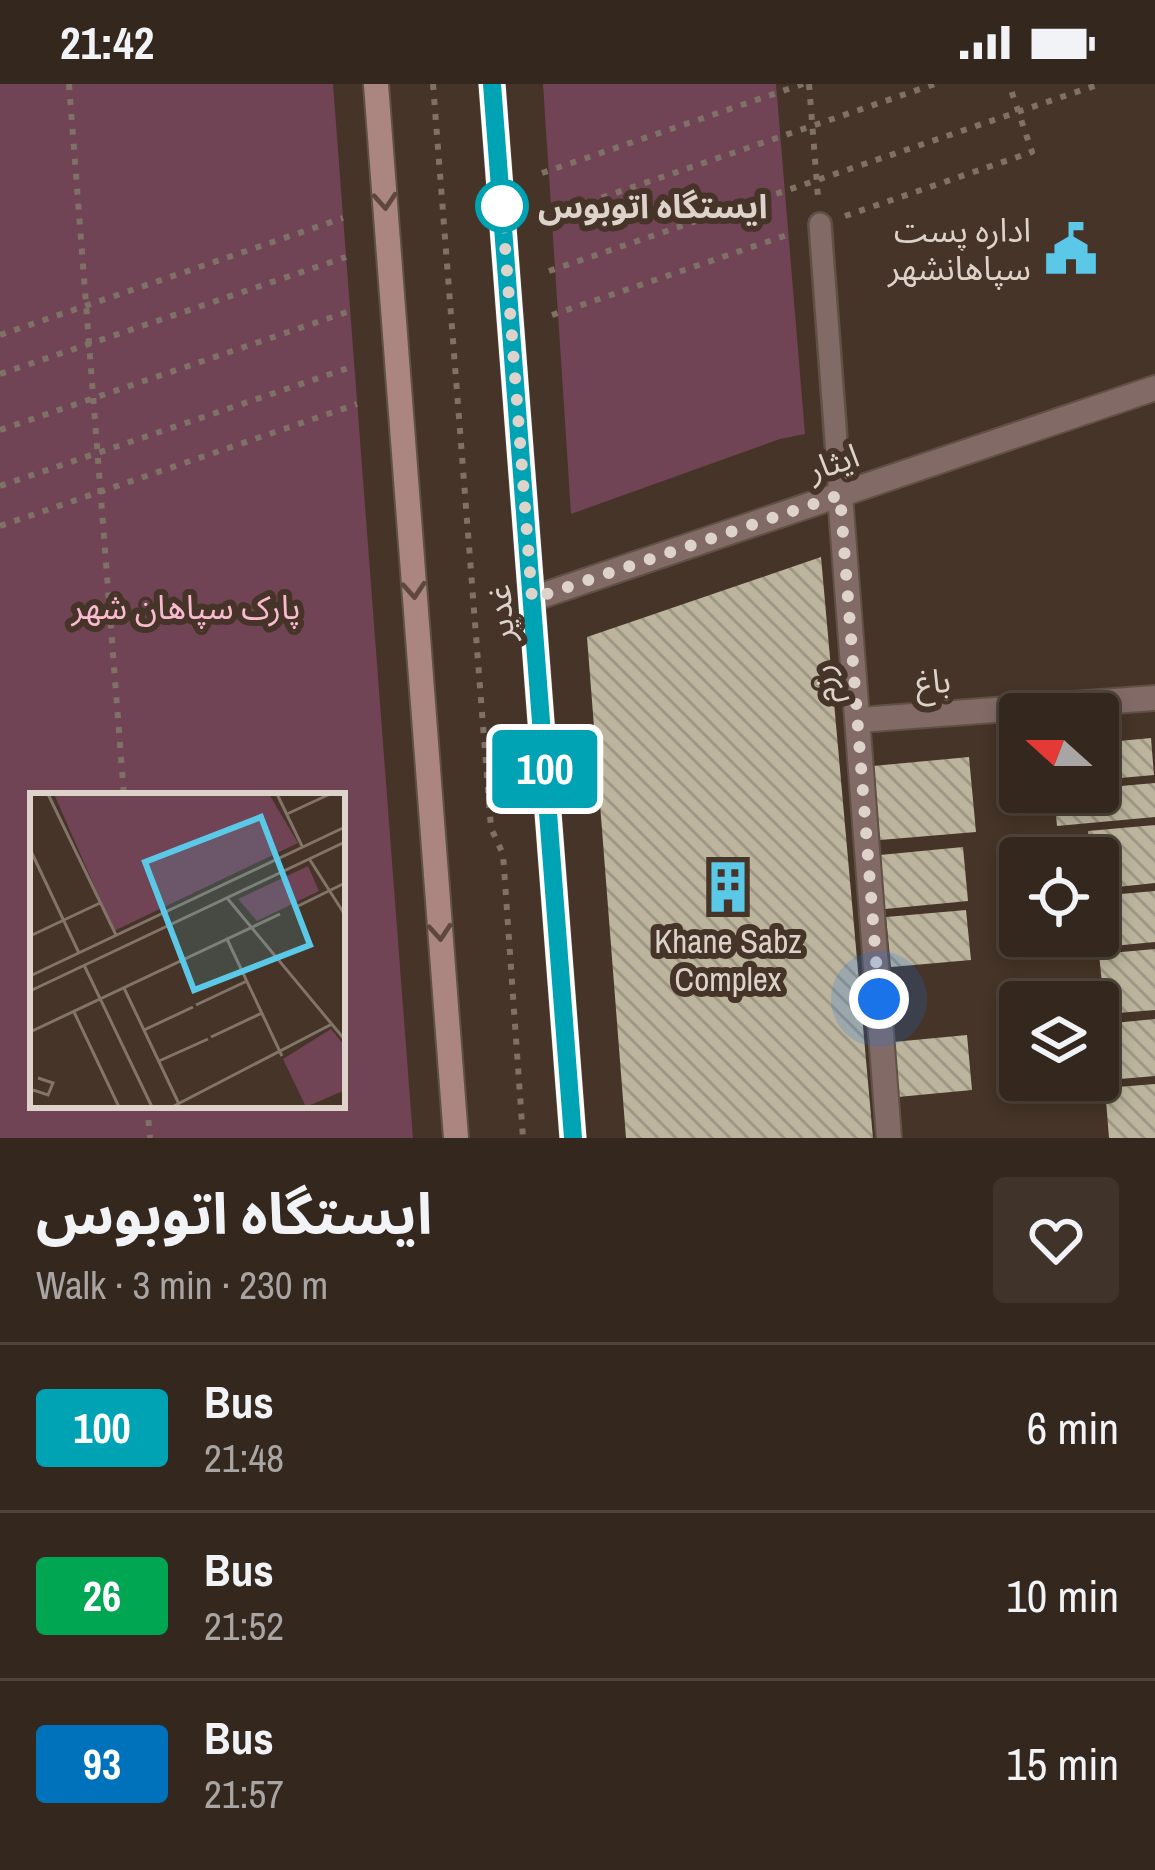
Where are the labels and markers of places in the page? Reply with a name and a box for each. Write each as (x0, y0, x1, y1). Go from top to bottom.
marker: ایستگاه اتوبوس (477, 181, 527, 231)
place label: ایستگاه اتوبوس (538, 184, 767, 228)
place label: اداره پست سپاهانشهر (887, 208, 1031, 290)
public building icon: اداره پست سپاهانشهر (1042, 220, 1100, 278)
building icon: Khane Sabz Complex (699, 858, 757, 916)
place label: Khane Sabz Complex (654, 919, 802, 1001)

